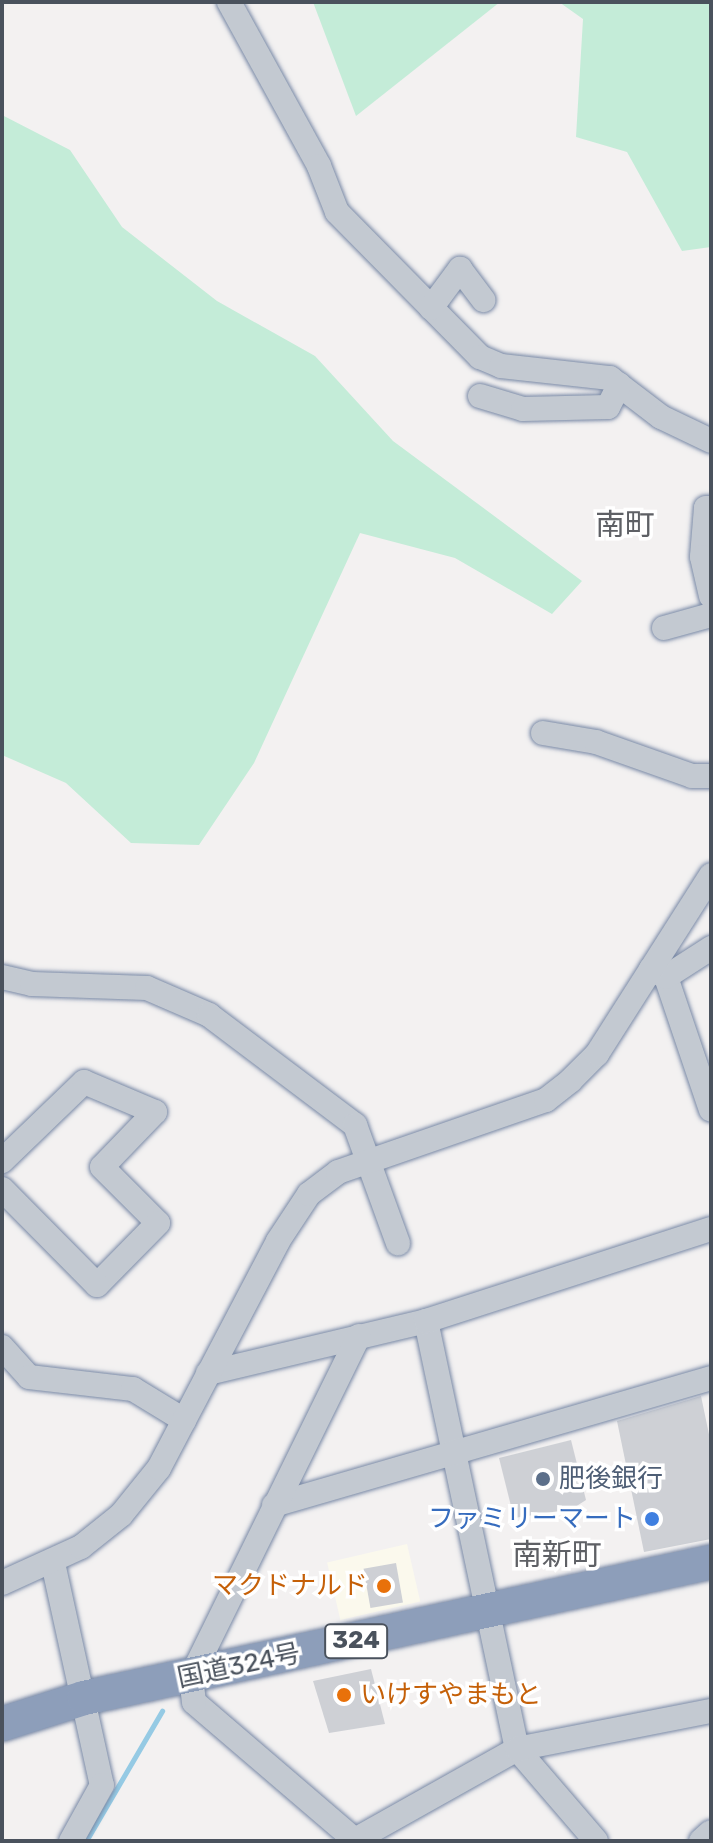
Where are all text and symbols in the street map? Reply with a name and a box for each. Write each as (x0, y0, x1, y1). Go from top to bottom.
district label: 南町 (595, 507, 655, 543)
place label: 肥後銀行 (559, 1463, 663, 1495)
marker: 肥後銀行 (534, 1470, 552, 1488)
place label: ファミリーマート (428, 1503, 636, 1535)
marker: ファミリーマート (643, 1510, 661, 1528)
district label: 南新町 (512, 1537, 602, 1573)
place label: マクドナルド (212, 1570, 368, 1602)
marker: マクドナルド (375, 1577, 393, 1595)
road number: 324 (324, 1621, 388, 1661)
street label: 国道324号 (175, 1638, 303, 1694)
place label: いけすやまもと (360, 1679, 542, 1711)
marker: いけすやまもと (335, 1686, 353, 1704)

